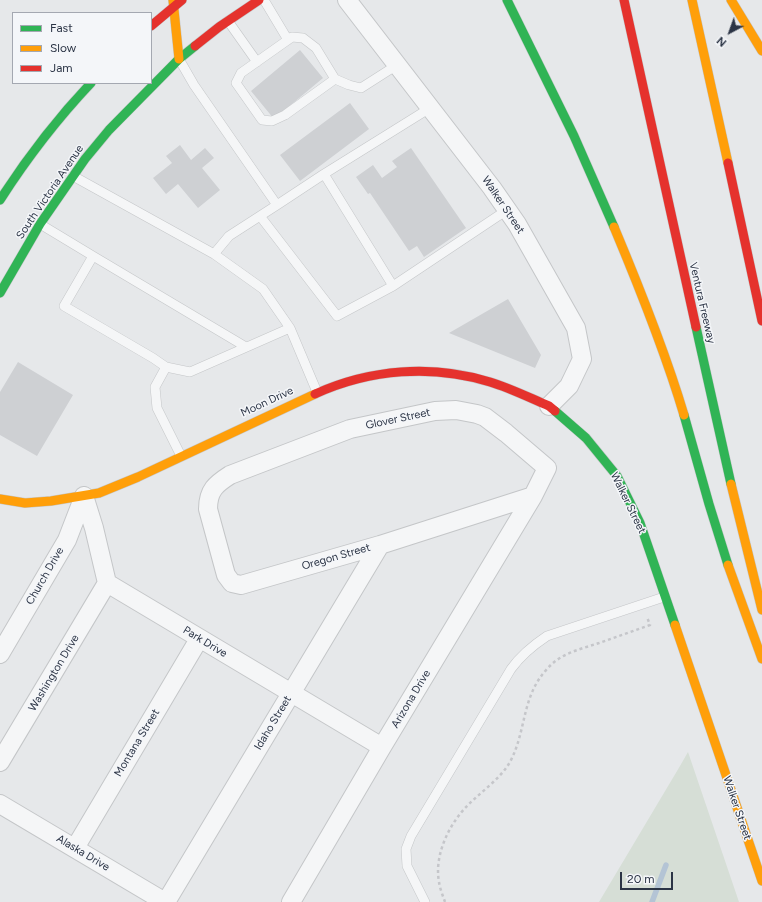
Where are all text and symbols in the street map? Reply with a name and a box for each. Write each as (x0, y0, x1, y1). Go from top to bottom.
legend (12, 12, 152, 84)
north arrow (710, 12, 750, 52)
text: Fast (50, 21, 73, 35)
text: N (714, 34, 729, 49)
text: Slow (50, 41, 76, 55)
text: Jam (50, 61, 73, 75)
street label: South Victoria Avenue (14, 142, 86, 242)
street label: Walker Street (479, 174, 527, 236)
street label: Ventura Freeway (686, 261, 718, 345)
street label: Moon Drive (239, 384, 295, 420)
street label: Glover Street (364, 406, 432, 432)
street label: Walker Street (607, 470, 649, 536)
street label: Oregon Street (300, 541, 372, 573)
street label: Church Drive (23, 545, 67, 607)
street label: Park Drive (181, 624, 229, 660)
street label: Washington Drive (26, 632, 82, 714)
street label: Arizona Drive (389, 668, 433, 730)
street label: Idaho Street (252, 693, 294, 753)
street label: Montana Street (112, 707, 162, 779)
street label: Walker Street (720, 774, 754, 842)
street label: Alaska Drive (54, 832, 112, 874)
scale bar (622, 864, 675, 890)
text: 20 m (627, 872, 655, 886)

